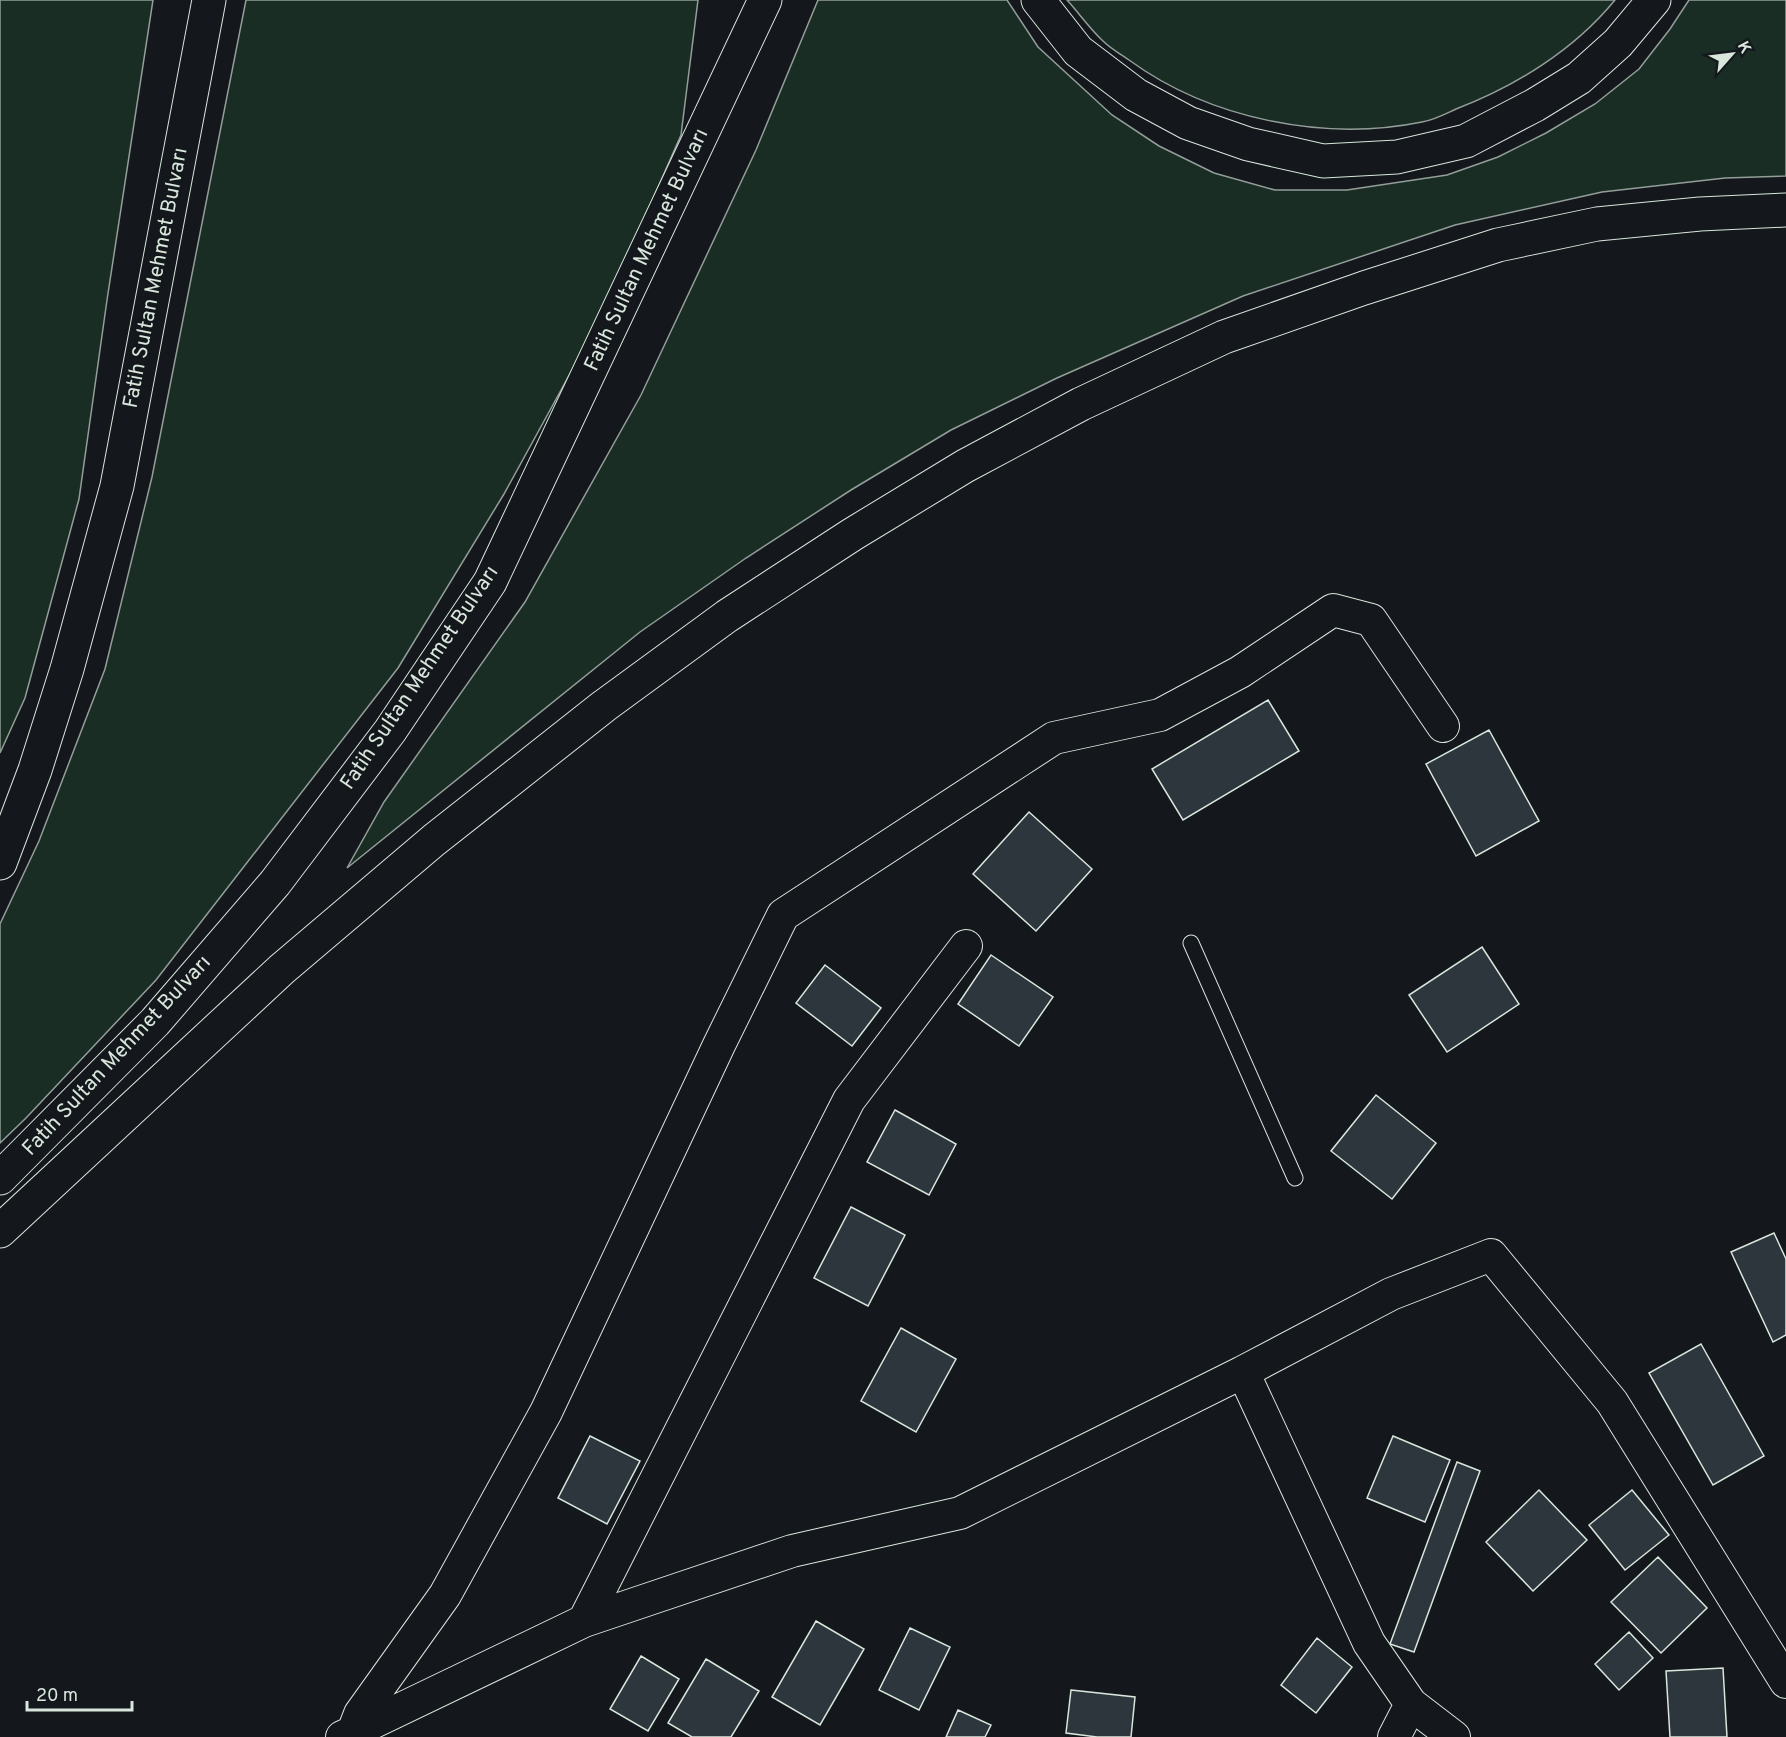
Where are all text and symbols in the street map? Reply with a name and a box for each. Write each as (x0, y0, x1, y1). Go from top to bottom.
north arrow (1702, 24, 1762, 84)
text: K (1732, 38, 1755, 58)
street label: Fatih Sultan Mehmet Bulvarı (579, 124, 715, 376)
street label: Fatih Sultan Mehmet Bulvarı (117, 145, 195, 411)
street label: Fatih Sultan Mehmet Bulvarı (335, 561, 505, 795)
street label: Fatih Sultan Mehmet Bulvarı (17, 950, 217, 1162)
scale bar (27, 1674, 132, 1712)
text: 20 m (36, 1685, 78, 1708)

